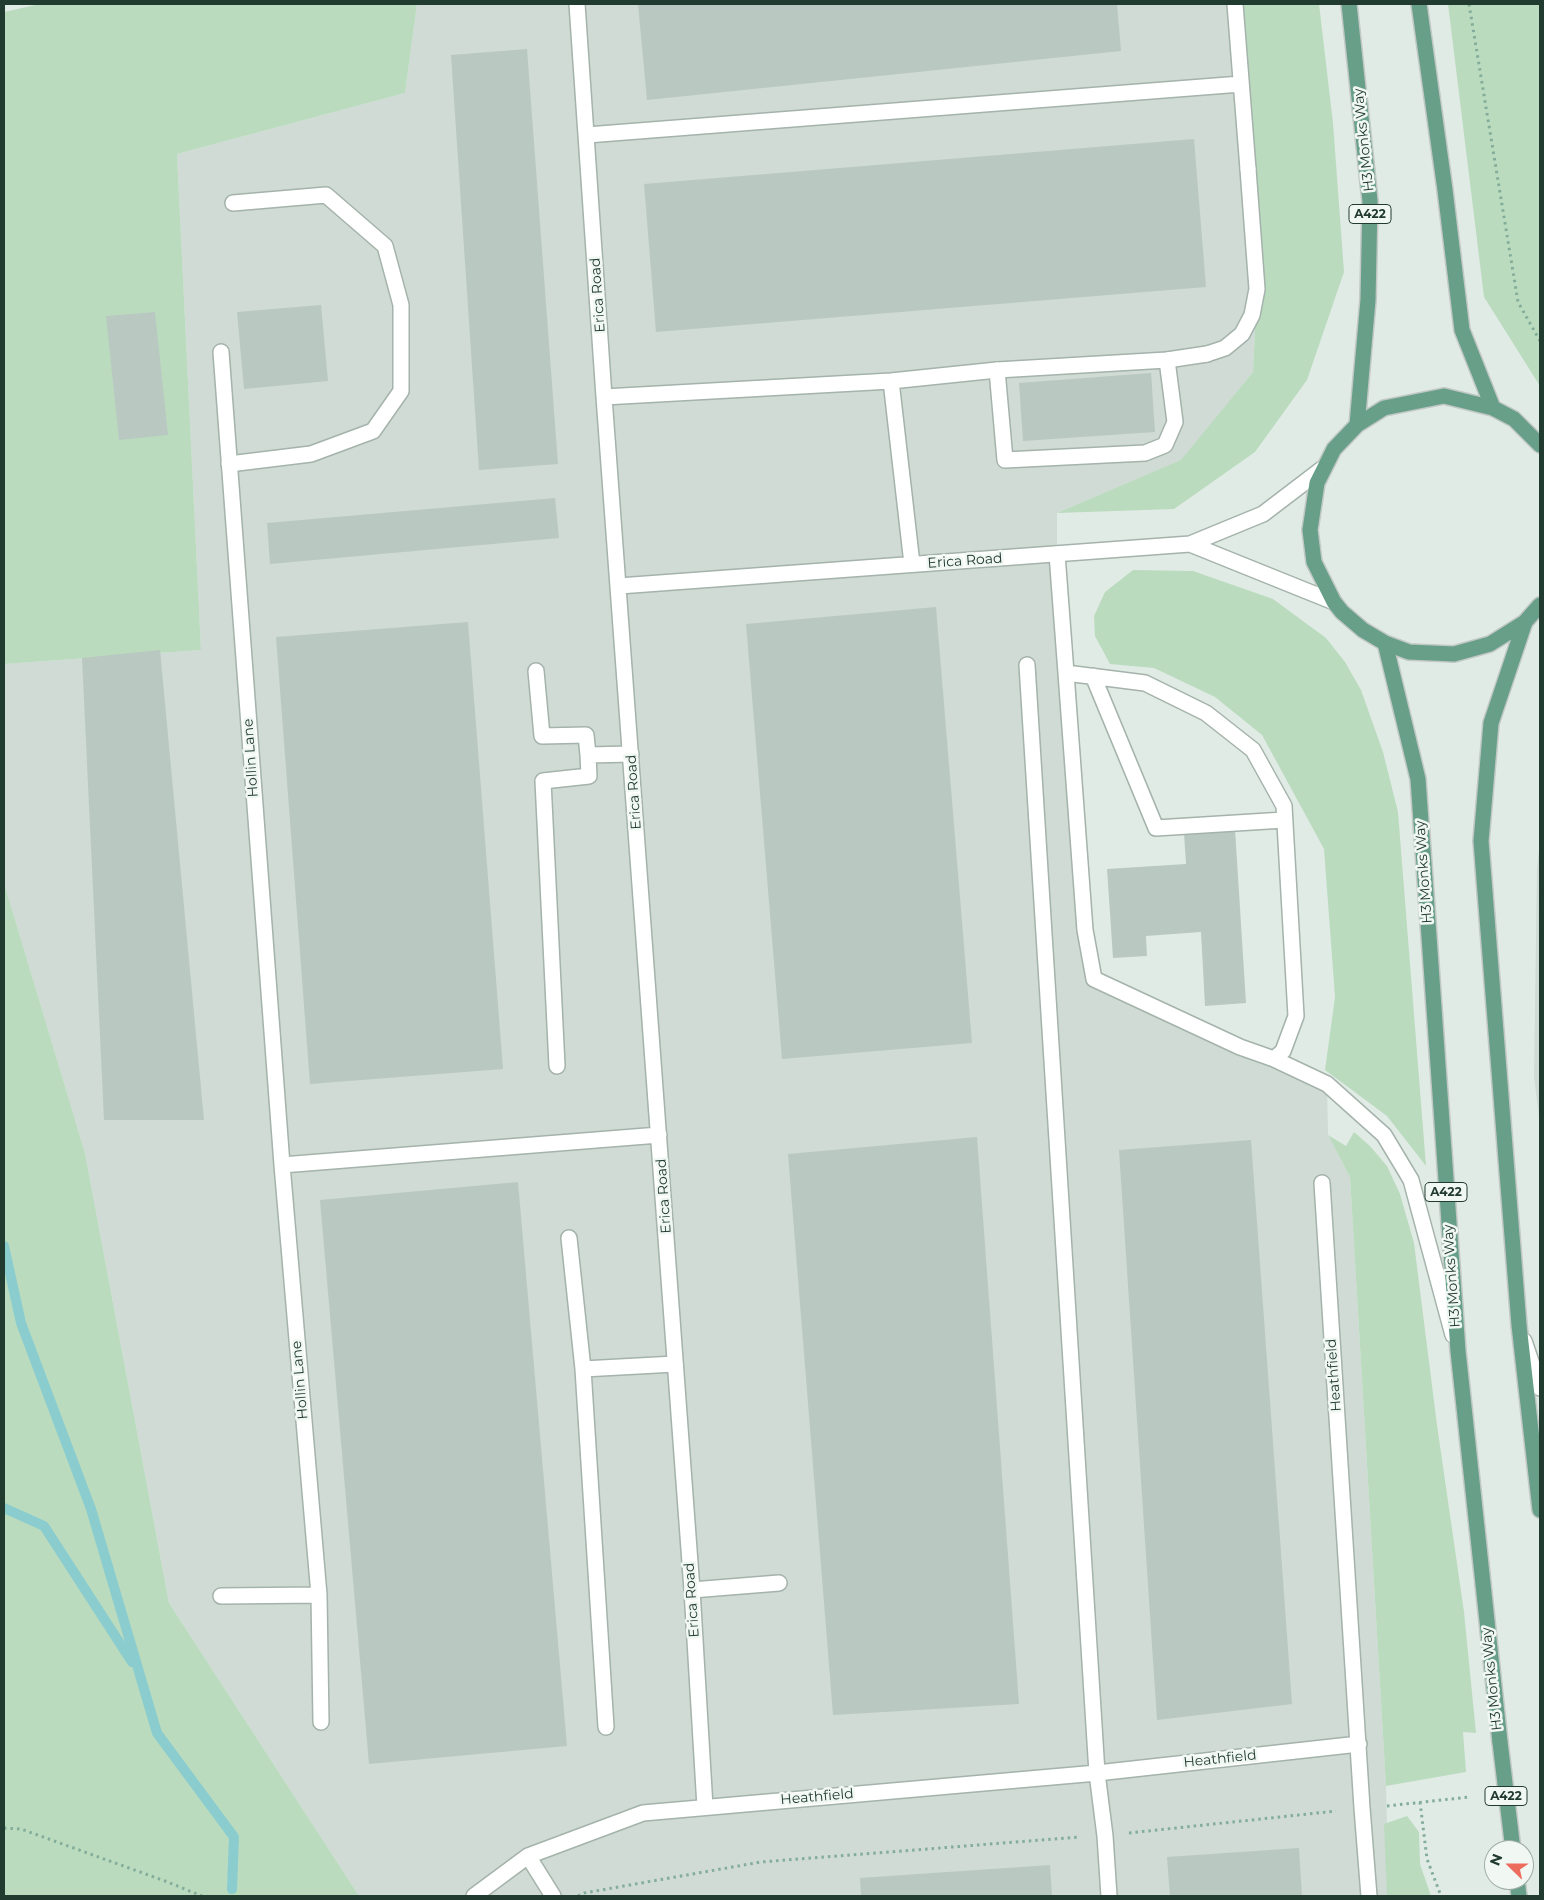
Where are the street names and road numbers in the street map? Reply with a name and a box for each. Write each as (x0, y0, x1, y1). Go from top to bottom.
street label: H3 Monks Way (1350, 88, 1378, 192)
road number: A422 (1349, 204, 1391, 223)
street label: Erica Road (587, 257, 609, 333)
street label: Erica Road (927, 550, 1003, 572)
street label: Hollin Lane (240, 718, 262, 798)
street label: Erica Road (623, 754, 645, 830)
street label: H3 Monks Way (1412, 820, 1436, 924)
street label: Erica Road (653, 1158, 675, 1234)
road number: A422 (1425, 1182, 1467, 1202)
street label: H3 Monks Way (1440, 1224, 1464, 1328)
street label: Heathfield (1323, 1338, 1345, 1412)
street label: Hollin Lane (288, 1340, 312, 1420)
street label: Erica Road (681, 1562, 703, 1638)
street label: H3 Monks Way (1478, 1627, 1506, 1731)
street label: Heathfield (1183, 1747, 1257, 1771)
street label: Heathfield (780, 1785, 854, 1809)
road number: A422 (1485, 1786, 1527, 1805)

